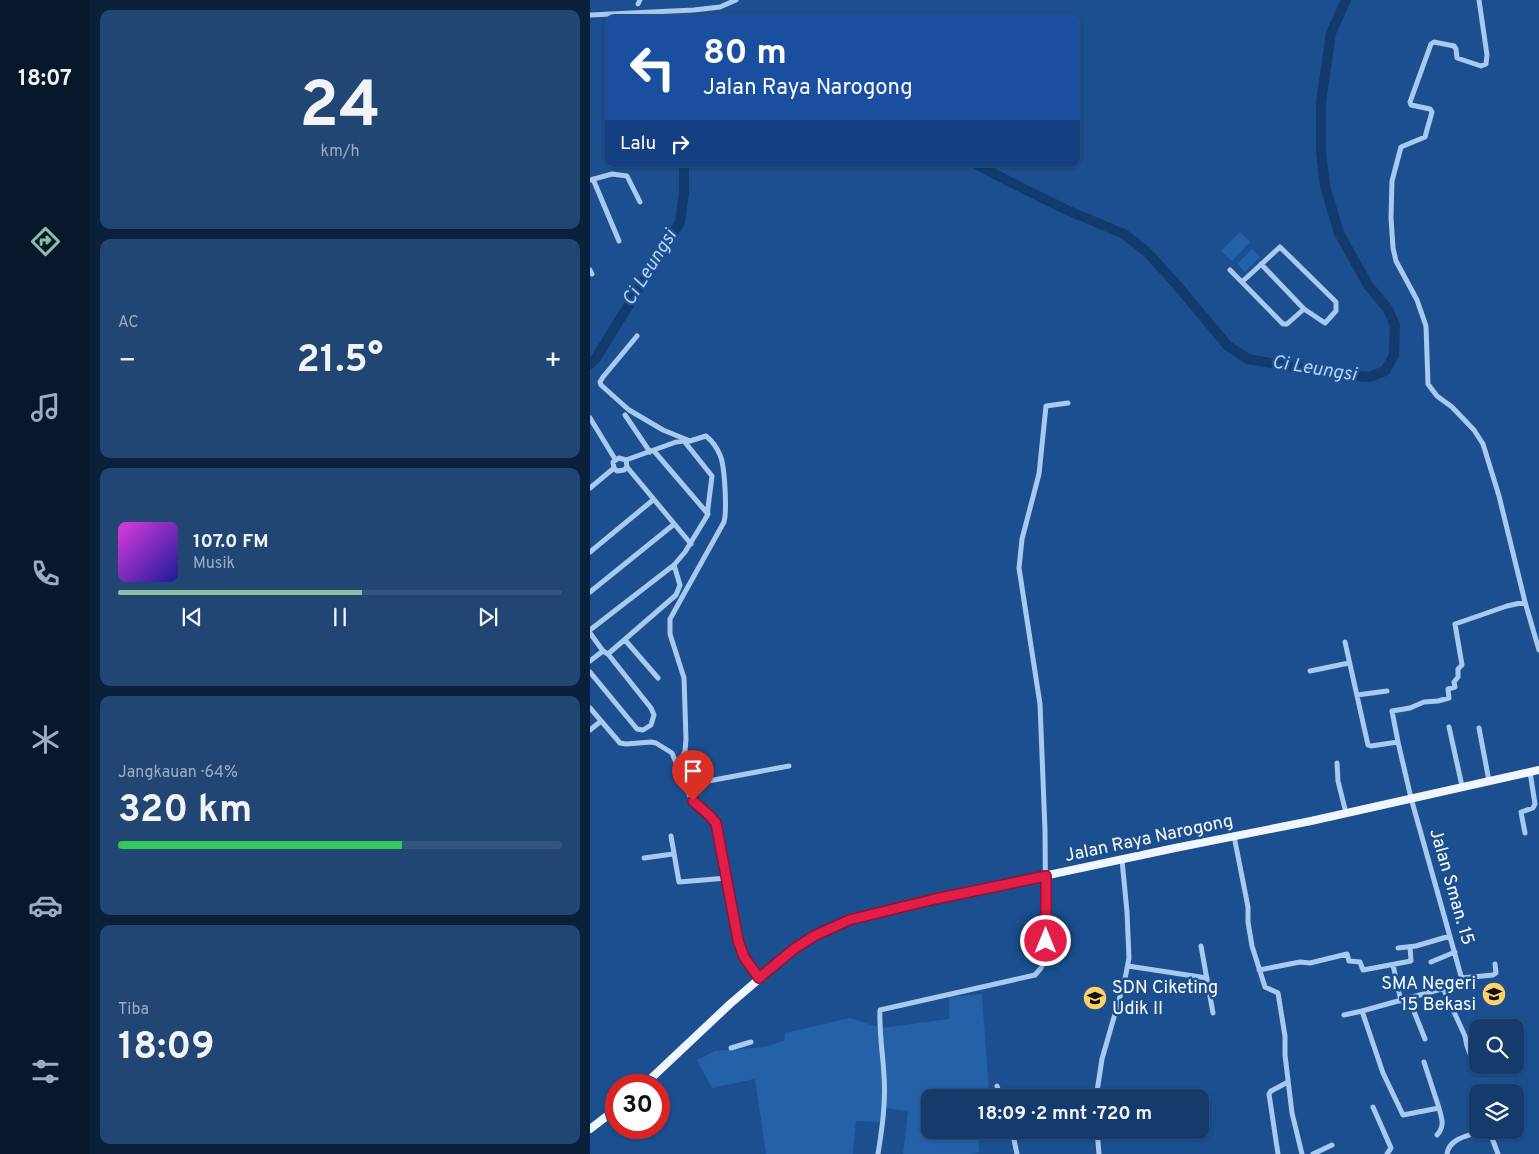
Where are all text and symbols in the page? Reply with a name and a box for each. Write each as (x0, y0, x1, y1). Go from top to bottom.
text: 80 m (703, 32, 787, 76)
icon: left (620, 35, 685, 100)
text: 18:07 (18, 66, 72, 93)
text: 24 (299, 68, 381, 150)
text: Jalan Raya Narogong (703, 75, 913, 102)
icon: right (666, 130, 694, 158)
text: Lalu (620, 132, 656, 156)
text: km/h (321, 142, 359, 162)
icon: directions (28, 224, 63, 259)
water label: Ci Leungsi (617, 224, 683, 310)
text: AC (118, 313, 139, 333)
text: 21.5° (297, 337, 383, 386)
text: − (118, 344, 136, 380)
text: + (544, 344, 562, 380)
water label: Ci Leungsi (1270, 350, 1359, 388)
icon: music (28, 390, 63, 425)
text: 107.0 FM (193, 530, 269, 554)
text: Musik (193, 554, 235, 574)
icon: phone (28, 556, 63, 591)
icon: previous (178, 603, 206, 631)
icon: pause (326, 603, 354, 631)
icon: next (474, 603, 502, 631)
icon: climate (28, 722, 63, 757)
pin (672, 750, 714, 801)
icon: arrive (679, 757, 707, 785)
text: Jangkauan · 64% (118, 763, 238, 783)
text: 320 km (118, 787, 252, 836)
street label: Jalan Raya Narogong (1063, 810, 1235, 868)
street label: Jalan Sman. 15 (1423, 826, 1479, 948)
icon: car (28, 888, 63, 923)
position arrow (1019, 914, 1071, 966)
place label: SMA Negeri 15 Bekasi (1381, 973, 1476, 1017)
place label: SDN Ciketing Udik II (1112, 977, 1218, 1021)
school or university icon: SMA Negeri 15 Bekasi (1481, 981, 1507, 1007)
school or university icon: SDN Ciketing Udik II (1082, 985, 1108, 1011)
text: Tiba (118, 1000, 149, 1020)
map controls (1469, 1019, 1524, 1139)
button: search (1469, 1019, 1524, 1074)
text: 18:09 (118, 1024, 215, 1073)
icon: filters (28, 1054, 63, 1089)
speed limit sign: 30 (605, 1074, 670, 1139)
button: layers (1469, 1084, 1524, 1139)
text: 18:09 · 2 mnt · 720 m (978, 1102, 1152, 1126)

